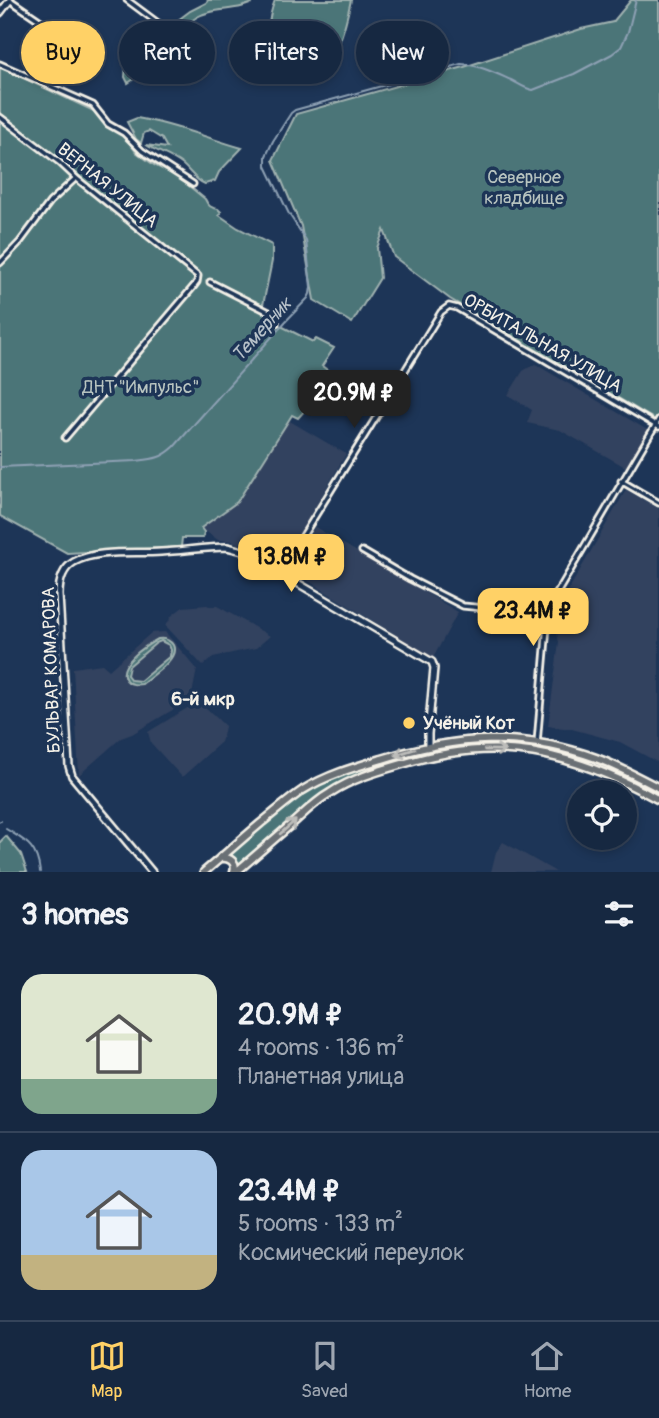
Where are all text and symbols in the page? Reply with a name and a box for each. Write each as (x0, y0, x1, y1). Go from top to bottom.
chip: Buy (21, 21, 105, 84)
chip: Rent (119, 21, 215, 84)
chip: Filters (229, 21, 342, 84)
chip: New (356, 21, 449, 84)
street label: ВЕРНАЯ УЛИЦА (53, 138, 163, 233)
park label: Северное кладбище (484, 166, 564, 210)
street label: ОРБИТАЛЬНАЯ УЛИЦА (459, 289, 627, 398)
water label: Темерник (227, 291, 298, 367)
pin: 20.9M ₽ (289, 370, 419, 430)
park label: ДНТ "Импульс" (81, 376, 200, 399)
text: 20.9M ₽ (314, 378, 394, 407)
pin: 13.8M ₽ (226, 534, 356, 594)
text: 13.8M ₽ (254, 542, 328, 571)
street label: БУЛЬВАР КОМАРОВА (37, 586, 66, 754)
pin: 23.4M ₽ (468, 588, 598, 648)
text: 23.4M ₽ (494, 596, 572, 625)
district label: 6-й мкр (171, 687, 235, 711)
place label: Учёный Кот (423, 712, 516, 735)
marker: Учёный Кот (401, 715, 417, 731)
one-way arrow (484, 743, 507, 756)
one-way arrow (394, 746, 416, 759)
map controls (567, 780, 637, 850)
button: locate (567, 780, 637, 850)
one-way arrow (279, 819, 297, 835)
icon: filters (600, 895, 638, 933)
text: 3 homes (21, 896, 128, 933)
text: 20.9M ₽ (238, 996, 343, 1033)
icon: home (77, 1002, 161, 1086)
text: 4 rooms · 136 m² (238, 1033, 404, 1062)
text: Планетная улица (238, 1062, 404, 1091)
text: 23.4M ₽ (238, 1172, 341, 1209)
icon: home (77, 1178, 161, 1262)
text: 5 rooms · 133 m² (238, 1209, 403, 1238)
text: Космический переулок (238, 1238, 465, 1267)
tab: Map (88, 1337, 126, 1403)
tab: Saved (301, 1337, 348, 1403)
tab: Home (523, 1337, 571, 1403)

